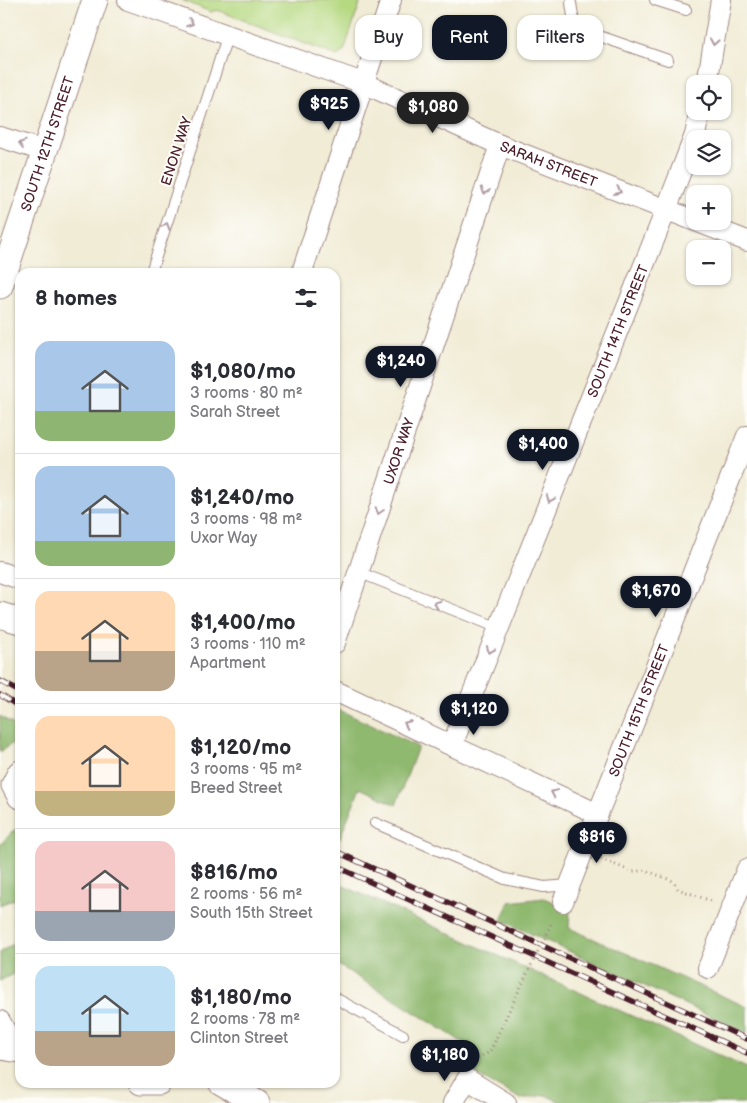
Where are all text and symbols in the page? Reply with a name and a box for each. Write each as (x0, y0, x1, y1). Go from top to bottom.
chip: Buy (355, 15, 422, 60)
chip: Rent (432, 15, 507, 60)
chip: Filters (517, 15, 603, 60)
one-way arrow (185, 17, 194, 27)
one-way arrow (709, 38, 719, 46)
street label: SOUTH 12TH STREET (17, 74, 78, 213)
map controls (686, 75, 731, 285)
button: locate (686, 75, 731, 120)
pin: $925 (299, 88, 359, 131)
pin: $1,080 (392, 92, 474, 134)
text: $925 (310, 95, 348, 114)
text: $1,080 (408, 98, 458, 117)
street label: ENON WAY (157, 114, 196, 188)
button: layers (686, 130, 731, 175)
street label: SARAH STREET (498, 138, 600, 191)
one-way arrow (18, 140, 27, 150)
one-way arrow (613, 185, 622, 195)
button: + (686, 185, 731, 230)
one-way arrow (481, 186, 491, 195)
one-way arrow (160, 222, 170, 231)
button: − (686, 240, 731, 285)
street label: SOUTH 14TH STREET (584, 262, 652, 400)
icon: filters (292, 284, 320, 312)
text: 8 homes (35, 286, 117, 311)
pin: $1,240 (360, 346, 442, 388)
text: $1,240 (376, 352, 426, 371)
text: $1,080/mo (190, 359, 296, 384)
icon: home (75, 361, 135, 421)
text: 3 rooms · 80 m² (190, 384, 303, 403)
text: Sarah Street (190, 403, 280, 422)
street label: UXOR WAY (380, 415, 418, 487)
pin: $1,400 (502, 428, 584, 471)
text: $1,400 (518, 435, 568, 454)
text: $1,240/mo (190, 485, 294, 510)
icon: home (75, 486, 135, 546)
one-way arrow (546, 494, 556, 503)
one-way arrow (374, 507, 384, 515)
text: 3 rooms · 98 m² (190, 510, 302, 529)
text: Uxor Way (190, 529, 257, 548)
pin: $1,670 (615, 576, 697, 618)
text: $1,670 (631, 582, 681, 601)
one-way arrow (433, 599, 442, 610)
text: $1,400/mo (190, 610, 296, 635)
icon: home (75, 611, 135, 671)
text: 3 rooms · 110 m² (190, 635, 306, 654)
street label: SOUTH 15TH STREET (605, 641, 673, 779)
one-way arrow (486, 645, 496, 654)
text: Apartment (190, 654, 266, 673)
pin: $1,120 (433, 694, 515, 736)
text: $1,120 (451, 700, 497, 719)
one-way arrow (403, 719, 412, 730)
text: $1,120/mo (190, 735, 291, 760)
icon: home (75, 736, 135, 796)
text: 3 rooms · 95 m² (190, 760, 302, 779)
text: Breed Street (190, 779, 283, 798)
one-way arrow (550, 789, 559, 799)
pin: $816 (567, 822, 627, 864)
text: $816 (579, 828, 615, 847)
text: $816/mo (190, 860, 278, 885)
icon: home (75, 861, 135, 921)
text: 2 rooms · 56 m² (190, 885, 302, 904)
text: South 15th Street (190, 904, 313, 923)
text: $1,180/mo (190, 985, 292, 1010)
icon: home (75, 986, 135, 1046)
text: 2 rooms · 78 m² (190, 1010, 300, 1029)
text: Clinton Street (190, 1029, 288, 1048)
pin: $1,180 (404, 1040, 486, 1082)
text: $1,180 (421, 1046, 469, 1065)

